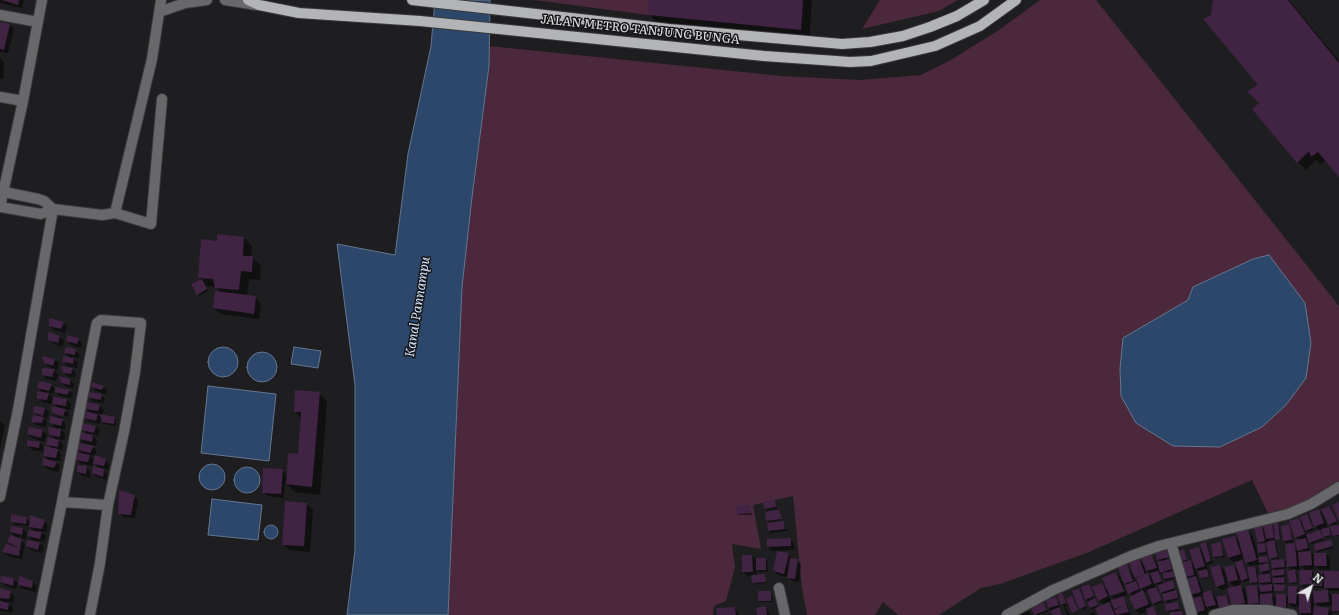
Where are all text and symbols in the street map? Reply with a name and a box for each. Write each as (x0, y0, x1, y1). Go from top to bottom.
street label: JALAN METRO TANJUNG BUNGA (540, 12, 740, 48)
water label: Kanal Pannampu (402, 256, 434, 358)
north arrow (1291, 567, 1331, 607)
text: N (1310, 569, 1327, 587)

